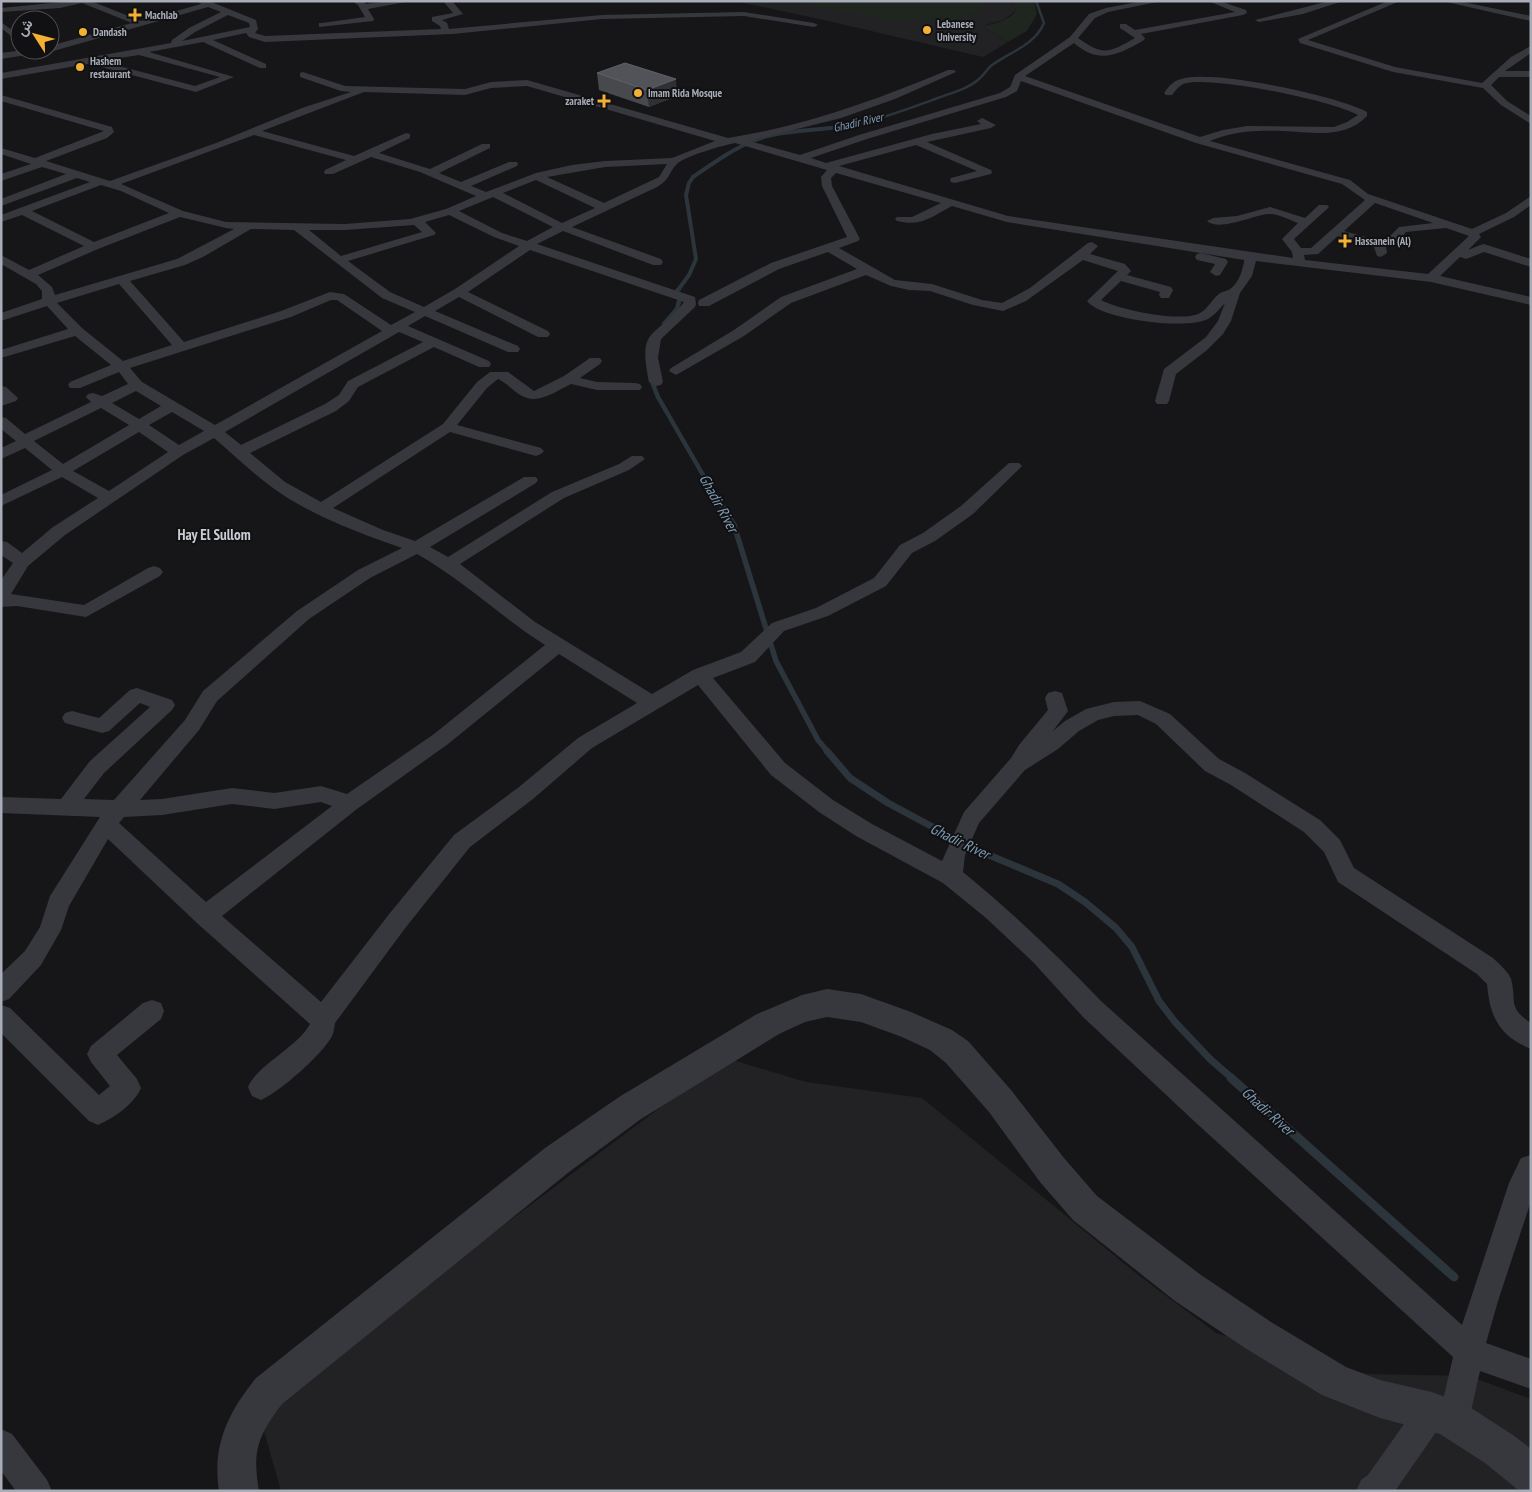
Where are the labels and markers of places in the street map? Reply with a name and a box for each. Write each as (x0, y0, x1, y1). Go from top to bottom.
place label: Machlab (145, 8, 178, 22)
marker: Machlab (129, 9, 141, 21)
place label: Lebanese University (937, 17, 977, 44)
marker: Lebanese University (921, 24, 933, 36)
place label: Dandash (93, 25, 127, 39)
marker: Dandash (77, 26, 89, 38)
place label: Hashem restaurant (90, 54, 131, 81)
marker: Hashem restaurant (74, 61, 86, 73)
place label: Imam Rida Mosque (648, 86, 723, 100)
marker: Imam Rida Mosque (632, 87, 644, 99)
place label: zaraket (565, 94, 595, 108)
marker: zaraket (598, 95, 610, 107)
place label: Hassanein (Al) (1355, 234, 1411, 248)
marker: Hassanein (Al) (1339, 235, 1351, 247)

